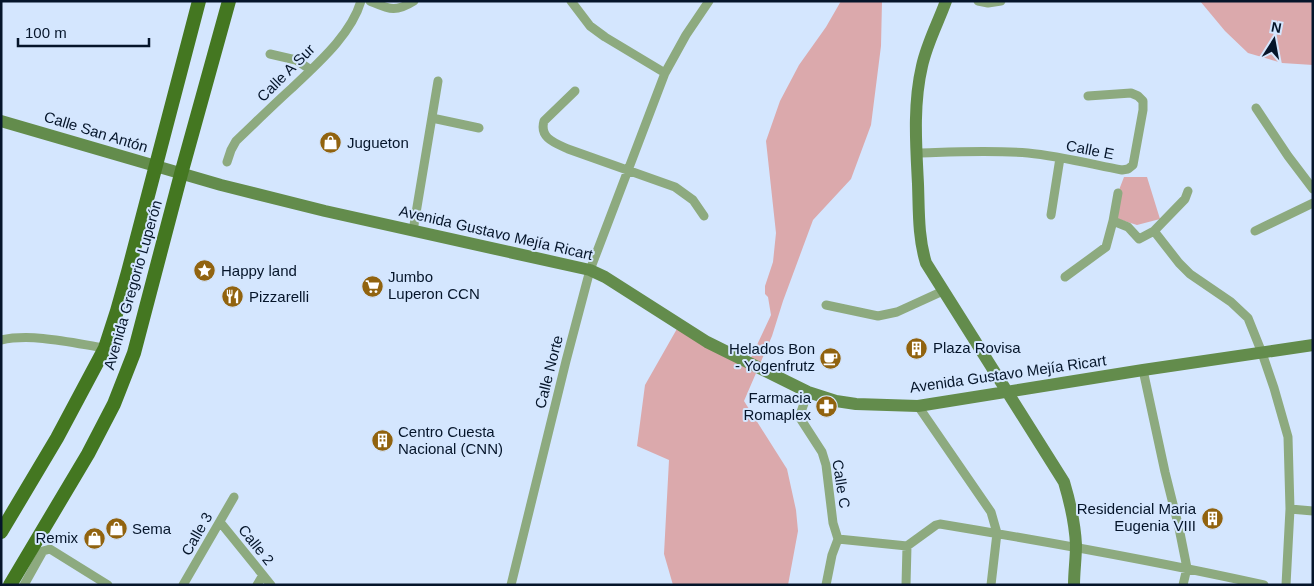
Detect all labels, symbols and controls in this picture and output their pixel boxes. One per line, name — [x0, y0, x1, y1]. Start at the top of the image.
scale bar — [18, 15, 149, 47]
north arrow — [1249, 15, 1299, 65]
text: N — [1270, 18, 1283, 36]
text: 100 m — [25, 24, 67, 41]
street label: Calle A Sur — [253, 40, 318, 105]
street label: Calle San Antón — [42, 108, 150, 155]
shop icon: Jugueton — [319, 131, 343, 155]
place label: Jugueton — [347, 134, 409, 151]
street label: Calle E — [1065, 137, 1115, 162]
street label: Avenida Gregorio Luperón — [100, 198, 165, 372]
street label: Avenida Gustavo Mejía Ricart — [398, 202, 595, 263]
place icon: Happy land — [193, 259, 217, 283]
place label: Happy land — [221, 262, 297, 279]
place label: Jumbo Luperon CCN — [388, 268, 480, 302]
supermarket icon: Jumbo Luperon CCN — [360, 274, 384, 298]
restaurant icon: Pizzarelli — [221, 285, 245, 309]
place label: Pizzarelli — [249, 288, 309, 305]
street label: Calle Norte — [531, 333, 566, 410]
building icon: Plaza Rovisa — [905, 336, 929, 360]
place label: Plaza Rovisa — [933, 339, 1021, 356]
place label: Helados Bon - Yogenfrutz — [729, 340, 815, 374]
cafe icon: Helados Bon - Yogenfrutz — [819, 346, 843, 370]
street label: Avenida Gustavo Mejía Ricart — [909, 351, 1108, 396]
place label: Farmacia Romaplex — [743, 389, 812, 423]
pharmacy icon: Farmacia Romaplex — [815, 395, 839, 419]
place label: Centro Cuesta Nacional (CNN) — [398, 423, 503, 457]
building icon: Centro Cuesta Nacional (CNN) — [370, 429, 394, 453]
street label: Calle C — [829, 458, 854, 510]
place label: Residencial Maria Eugenia VIII — [1077, 500, 1197, 534]
building icon: Residencial Maria Eugenia VIII — [1200, 506, 1224, 530]
street label: Calle 3 — [178, 509, 216, 558]
shop icon: Sema — [104, 517, 128, 541]
place label: Sema — [132, 520, 172, 537]
street label: Calle 2 — [235, 521, 278, 568]
shop icon: Remix — [82, 526, 106, 550]
place label: Remix — [35, 529, 78, 546]

